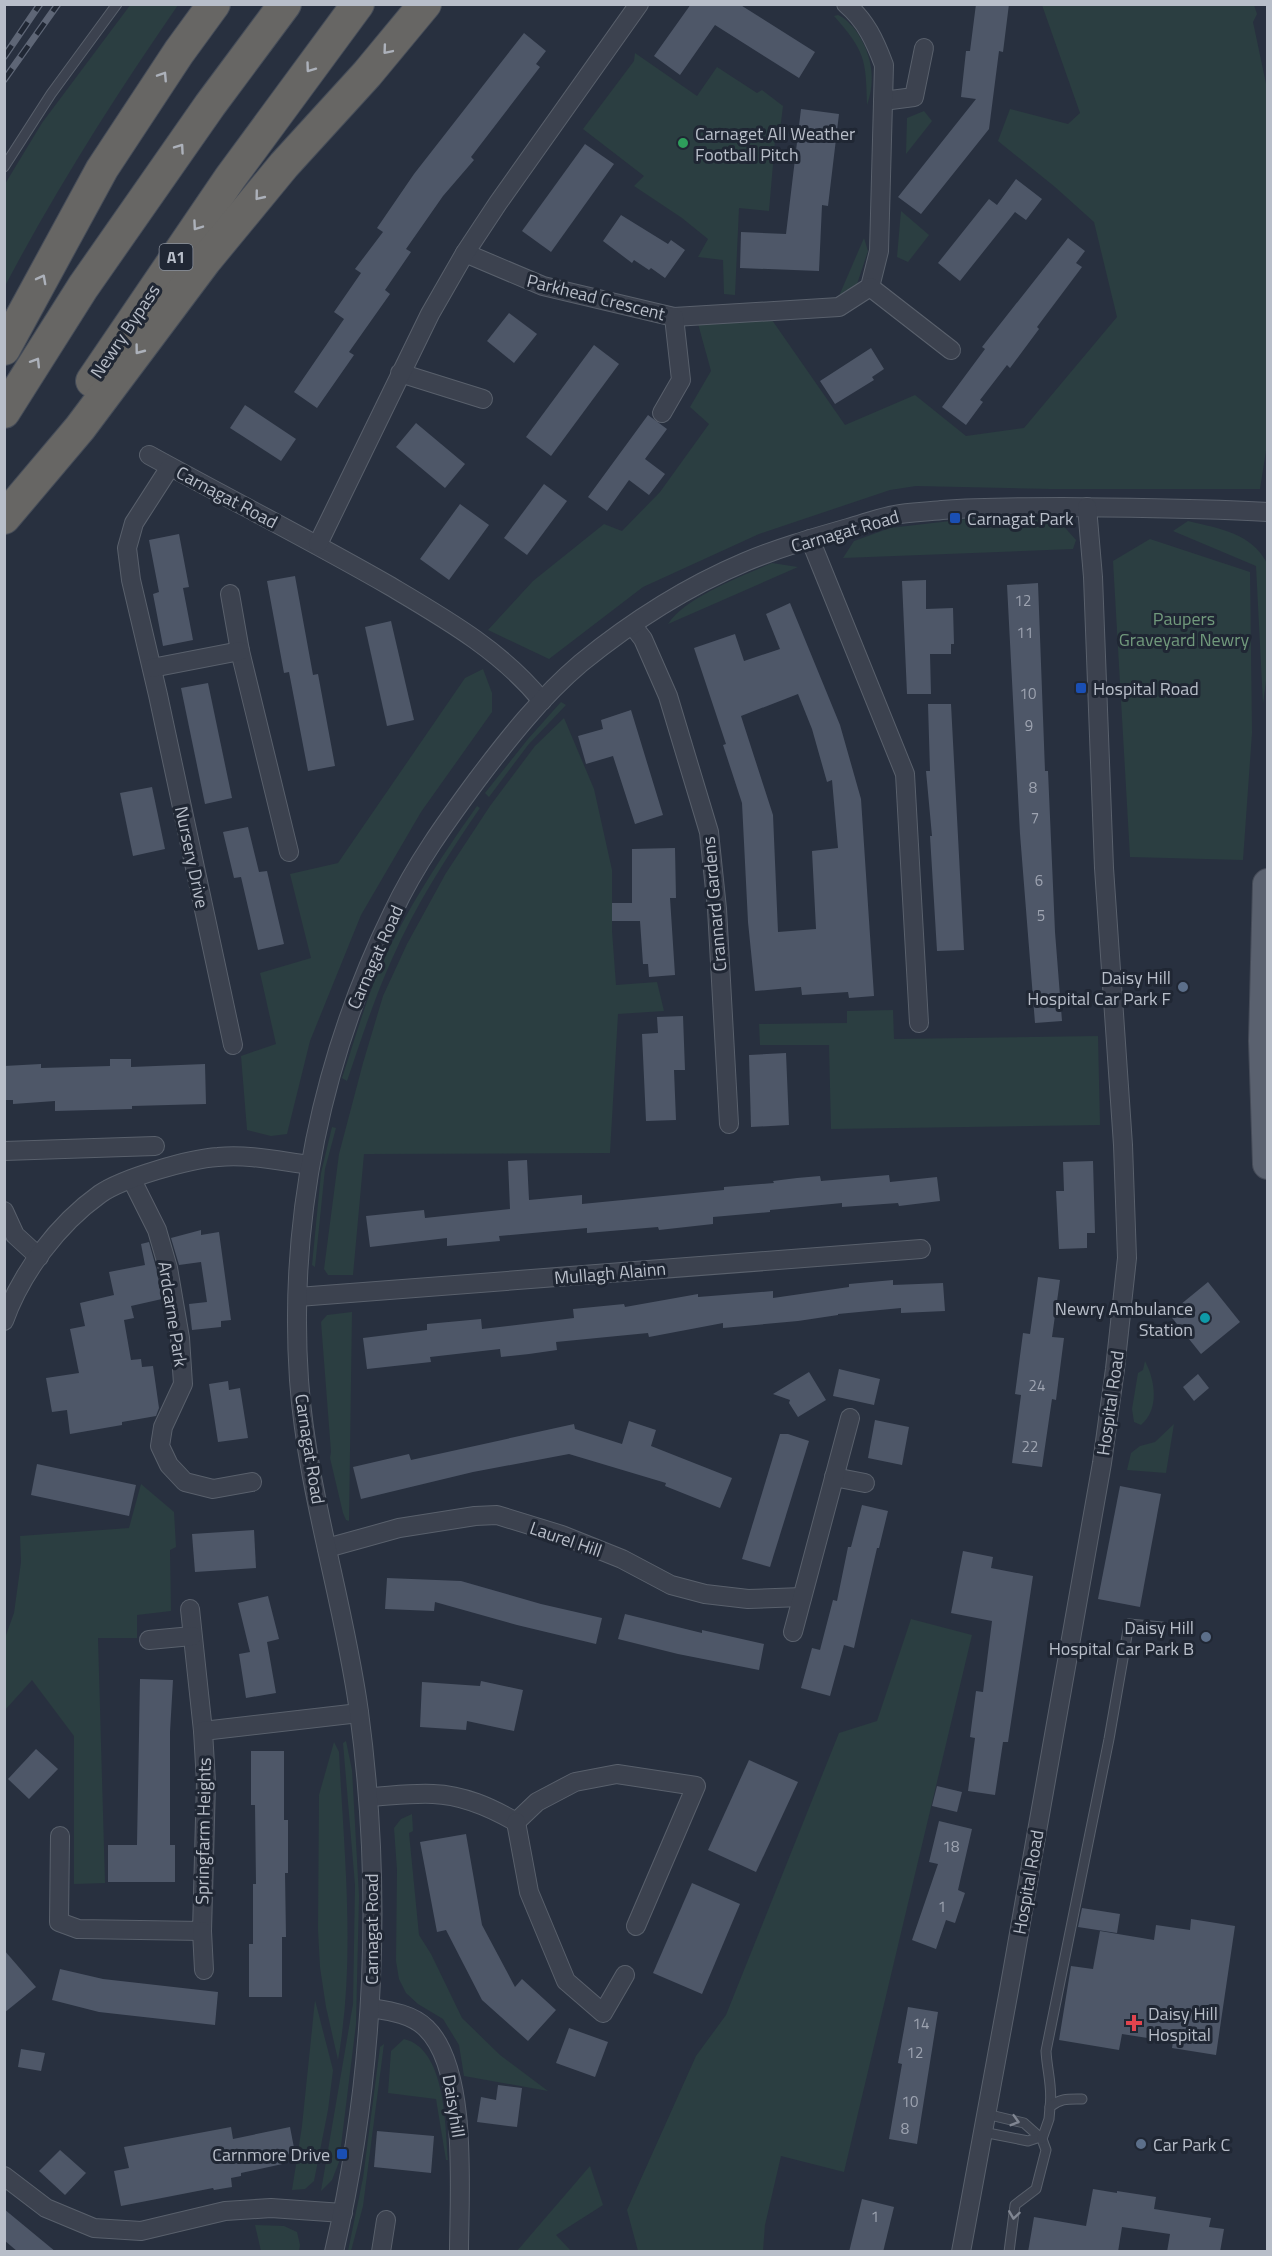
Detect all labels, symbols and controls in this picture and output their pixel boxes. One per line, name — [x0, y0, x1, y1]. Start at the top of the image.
one-way arrow — [384, 43, 395, 54]
one-way arrow — [307, 62, 318, 73]
one-way arrow — [156, 71, 167, 82]
place label: Carnaget All Weather Football Pitch — [695, 120, 855, 168]
marker: Carnaget All Weather Football Pitch — [676, 136, 690, 150]
one-way arrow — [173, 144, 184, 155]
one-way arrow — [255, 189, 266, 200]
one-way arrow — [193, 220, 204, 231]
road number: A1 — [160, 244, 192, 270]
street label: Parkhead Crescent — [524, 267, 669, 327]
one-way arrow — [35, 275, 46, 285]
street label: Newry Bypass — [83, 278, 167, 384]
one-way arrow — [136, 344, 147, 355]
one-way arrow — [28, 358, 39, 369]
street label: Carnagat Road — [172, 459, 282, 535]
street label: Carnagat Road — [788, 503, 902, 559]
place label: Carnagat Park — [967, 505, 1074, 532]
marker: Carnagat Park — [948, 511, 962, 525]
house number: 12 — [1015, 589, 1031, 612]
park label: Paupers Graveyard Newry — [1119, 605, 1250, 653]
house number: 11 — [1017, 621, 1033, 644]
place label: Hospital Road — [1093, 675, 1199, 702]
marker: Hospital Road — [1074, 681, 1088, 695]
house number: 10 — [1020, 682, 1036, 705]
house number: 9 — [1025, 714, 1033, 737]
house number: 8 — [1029, 776, 1037, 799]
street label: Nursery Drive — [168, 803, 216, 911]
house number: 7 — [1031, 806, 1039, 829]
street label: Crannard Gardens — [695, 835, 733, 973]
house number: 6 — [1035, 869, 1043, 892]
street label: Carnagat Road — [340, 901, 410, 1013]
house number: 5 — [1037, 904, 1045, 927]
place label: Daisy Hill Hospital Car Park F — [1027, 964, 1171, 1012]
marker: Daisy Hill Hospital Car Park F — [1176, 980, 1190, 994]
street label: Mullagh Alainn — [553, 1255, 667, 1291]
street label: Ardcarne Park — [151, 1259, 195, 1369]
place label: Newry Ambulance Station — [1055, 1295, 1193, 1343]
marker: Newry Ambulance Station — [1198, 1311, 1212, 1325]
street label: Hospital Road — [1089, 1349, 1131, 1457]
house number: 24 — [1029, 1374, 1045, 1397]
street label: Carnagat Road — [288, 1392, 332, 1506]
house number: 22 — [1022, 1435, 1038, 1458]
street label: Laurel Hill — [526, 1514, 606, 1564]
place label: Daisy Hill Hospital Car Park B — [1049, 1614, 1194, 1662]
marker: Daisy Hill Hospital Car Park B — [1199, 1630, 1213, 1644]
street label: Springfarm Heights — [188, 1757, 218, 1905]
street label: Hospital Road — [1006, 1828, 1050, 1936]
house number: 18 — [943, 1835, 959, 1858]
street label: Carnagat Road — [358, 1873, 385, 1985]
house number: 1 — [938, 1895, 946, 1918]
place label: Daisy Hill Hospital — [1148, 2000, 1218, 2048]
house number: 14 — [913, 2012, 929, 2035]
marker: Daisy Hill Hospital — [1125, 2014, 1143, 2032]
house number: 12 — [907, 2041, 923, 2064]
street label: Daisyhill — [436, 2073, 472, 2139]
house number: 10 — [902, 2090, 918, 2113]
one-way arrow — [1009, 2114, 1020, 2126]
house number: 8 — [901, 2117, 909, 2140]
place label: Car Park C — [1153, 2131, 1230, 2158]
marker: Car Park C — [1134, 2137, 1148, 2151]
place label: Carnmore Drive — [212, 2141, 330, 2168]
marker: Carnmore Drive — [335, 2147, 349, 2161]
house number: 1 — [871, 2205, 879, 2228]
one-way arrow — [1008, 2210, 1020, 2220]

